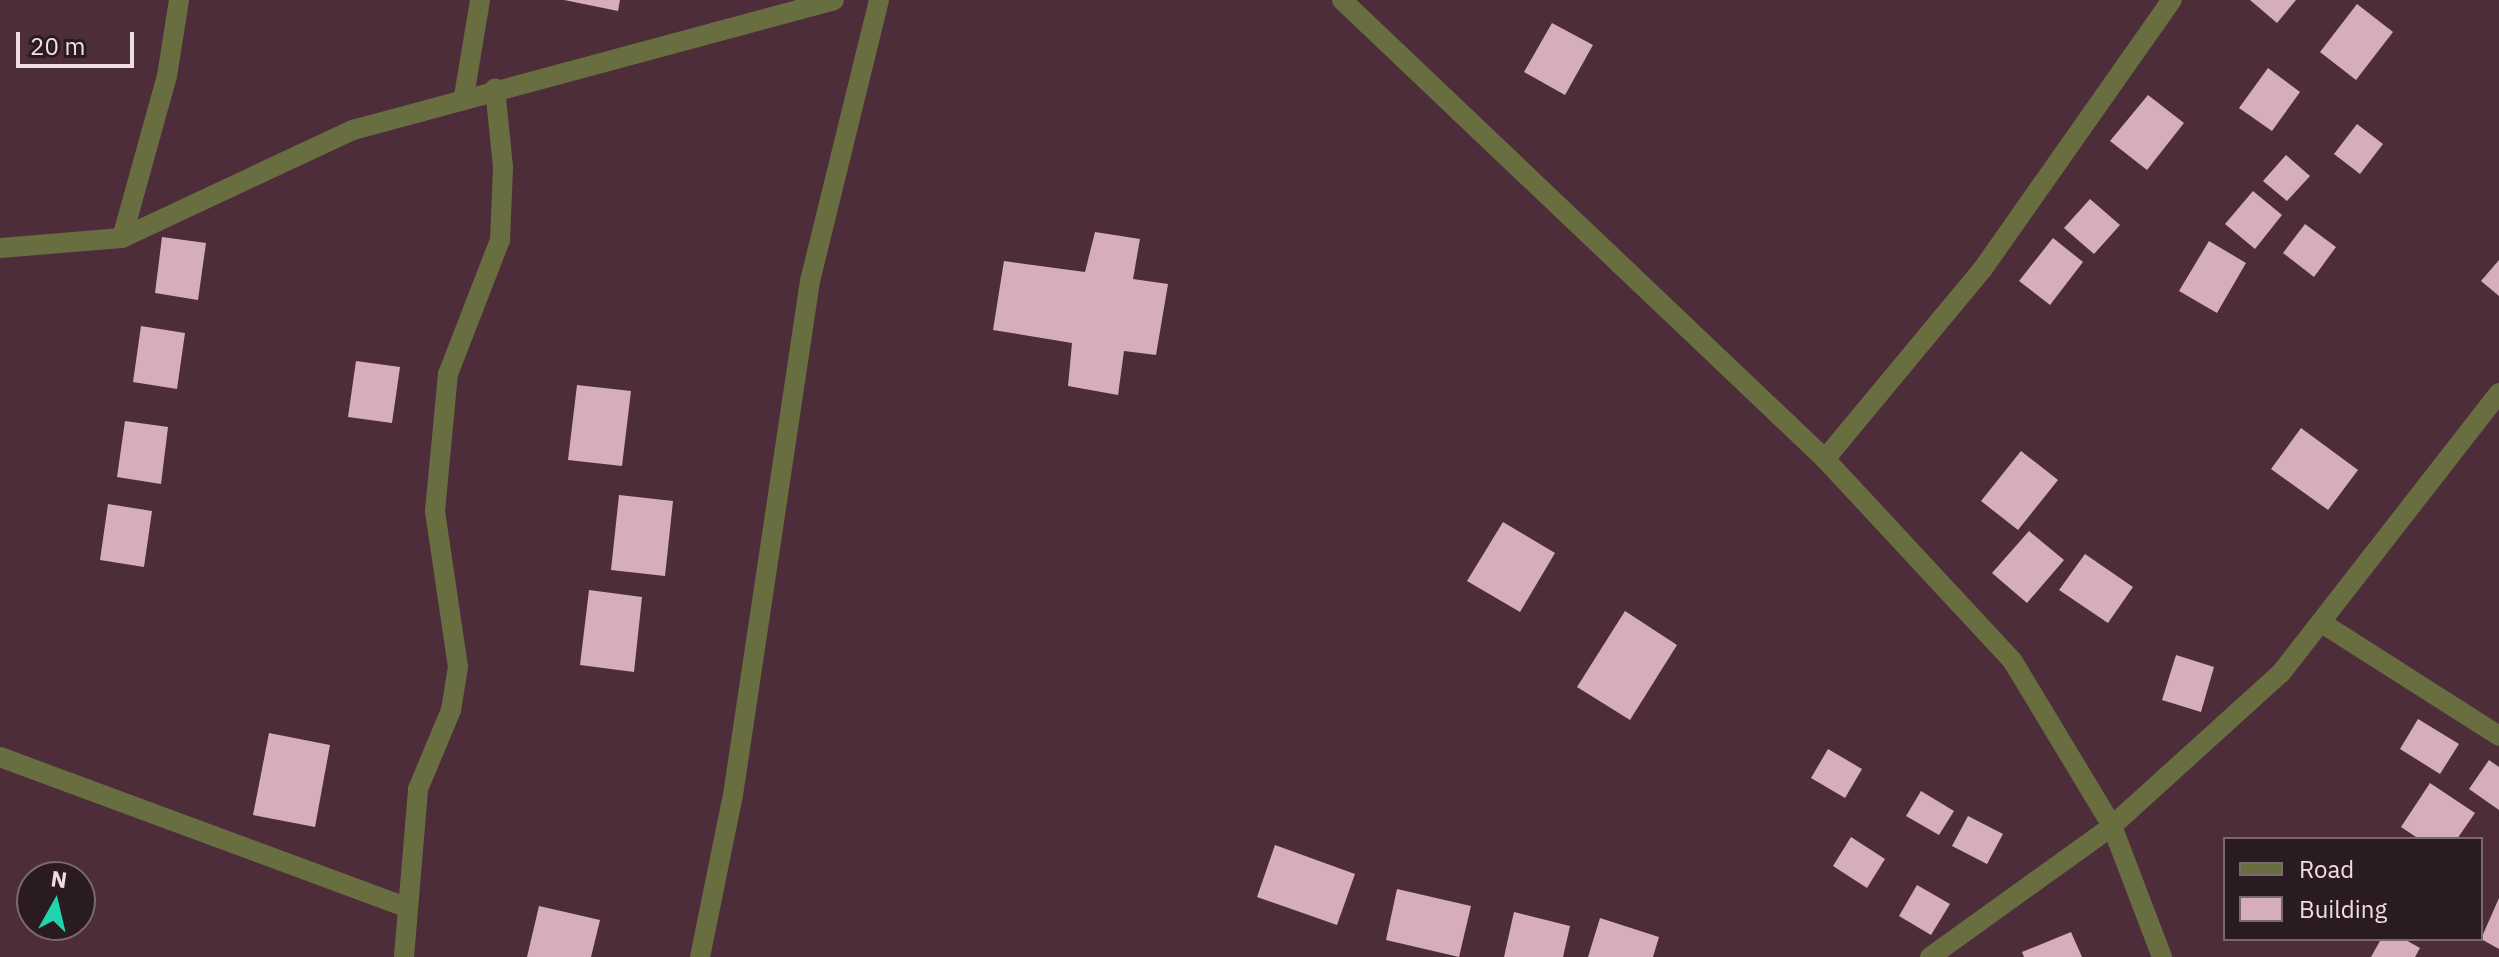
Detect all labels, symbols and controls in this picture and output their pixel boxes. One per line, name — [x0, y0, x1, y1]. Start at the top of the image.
scale bar — [20, 16, 138, 66]
text: 20 m — [30, 30, 85, 62]
legend — [2223, 837, 2483, 941]
text: Road — [2299, 853, 2354, 885]
north arrow — [16, 861, 96, 941]
text: N — [49, 863, 69, 894]
text: Building — [2299, 893, 2387, 925]

